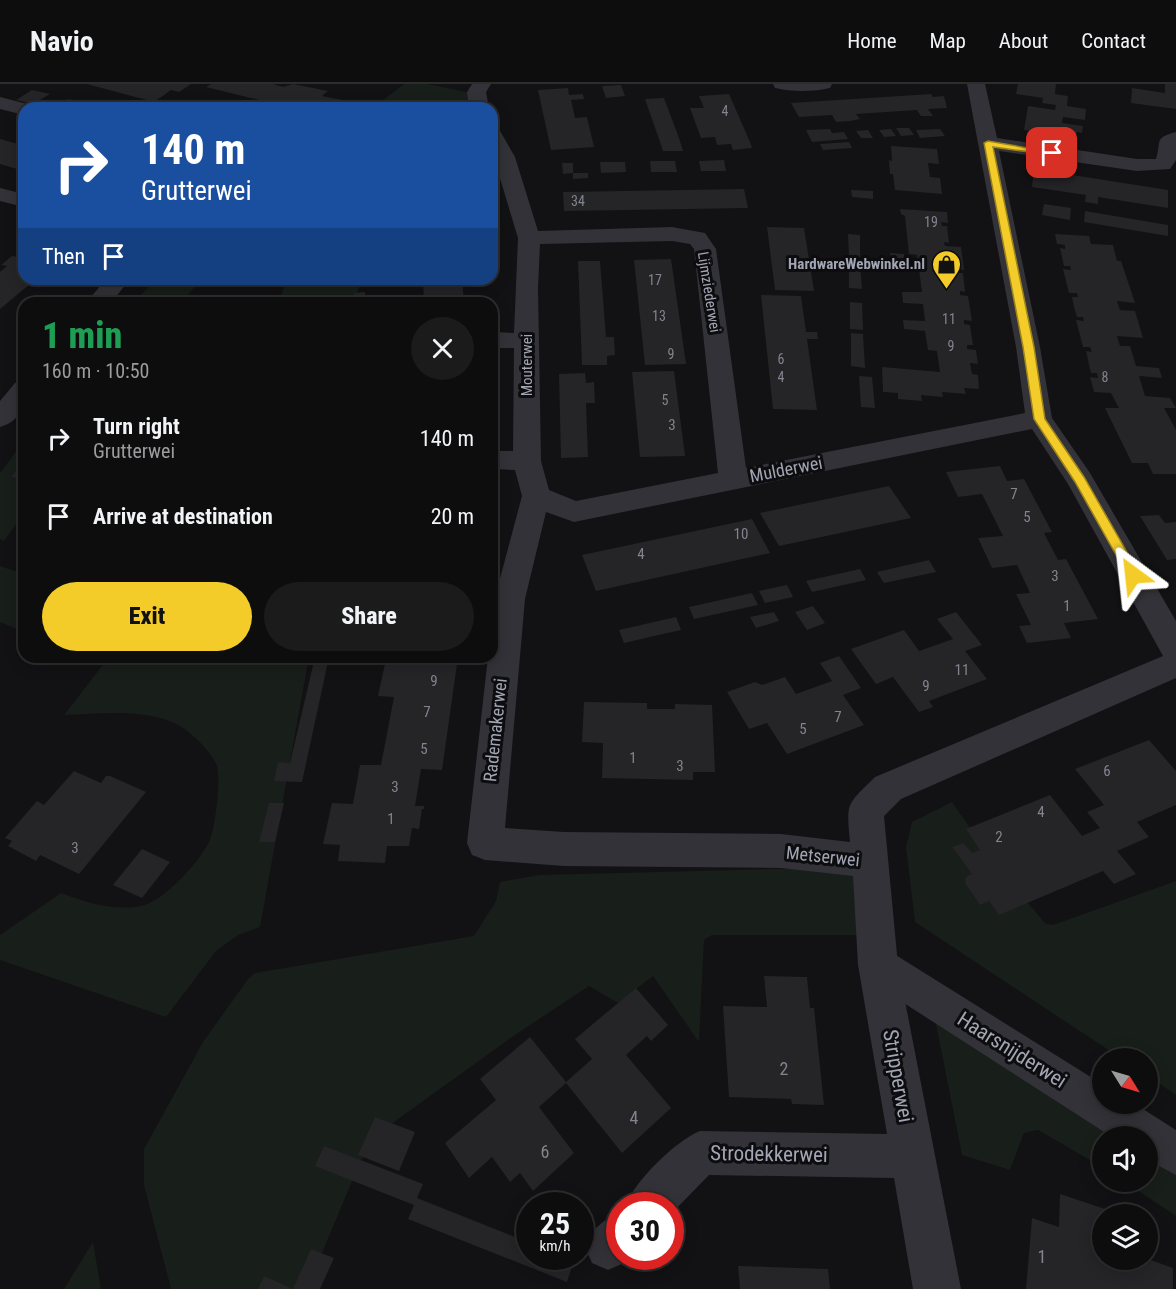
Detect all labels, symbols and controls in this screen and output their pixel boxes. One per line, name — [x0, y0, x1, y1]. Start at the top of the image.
text: Navio — [30, 25, 94, 58]
text: Home — [847, 29, 897, 53]
text: Map — [930, 29, 966, 53]
text: About — [999, 29, 1048, 53]
text: Contact — [1081, 29, 1146, 53]
house number: 4 — [722, 103, 729, 119]
text: 140 m — [141, 125, 246, 174]
icon: right — [42, 126, 120, 204]
pin — [1026, 127, 1077, 178]
icon: arrive — [1035, 136, 1068, 169]
text: Grutterwei — [141, 175, 252, 207]
house number: 34 — [571, 193, 585, 209]
house number: 19 — [924, 214, 938, 230]
icon: arrive — [97, 240, 130, 273]
text: Then — [42, 244, 85, 269]
shop icon: HardwareWebwinkel.nl — [930, 248, 962, 290]
street label: Lijmziederwei — [694, 250, 724, 334]
place label: HardwareWebwinkel.nl — [788, 255, 925, 273]
house number: 17 — [648, 272, 662, 288]
house number: 13 — [652, 308, 666, 324]
house number: 11 — [942, 311, 956, 327]
text: 1 min — [42, 315, 122, 357]
button: close — [411, 317, 474, 380]
street label: Mouterwei — [518, 334, 536, 396]
house number: 9 — [948, 338, 954, 354]
house number: 9 — [668, 346, 674, 362]
house number: 6 — [778, 351, 785, 367]
text: 160 m · 10:50 — [42, 359, 149, 383]
house number: 4 — [778, 369, 785, 385]
house number: 8 — [1102, 369, 1109, 385]
house number: 5 — [662, 392, 669, 408]
text: Turn right — [93, 414, 180, 439]
house number: 3 — [668, 416, 676, 434]
icon: right — [42, 422, 75, 455]
text: 140 m — [420, 426, 474, 451]
text: Grutterwei — [93, 439, 175, 463]
street label: Mulderwei — [748, 452, 824, 486]
house number: 7 — [1010, 485, 1018, 503]
icon: arrive — [42, 500, 75, 533]
text: Arrive at destination — [93, 504, 273, 529]
text: 20 m — [431, 504, 474, 529]
house number: 5 — [1023, 508, 1031, 526]
house number: 10 — [734, 525, 748, 543]
position arrow — [1101, 543, 1165, 607]
house number: 4 — [637, 545, 645, 563]
house number: 3 — [1051, 567, 1059, 585]
button: Exit — [42, 582, 252, 651]
button: Share — [264, 582, 474, 651]
house number: 1 — [1063, 597, 1071, 615]
house number: 11 — [955, 661, 969, 679]
house number: 9 — [430, 672, 438, 690]
street label: Rademakerwei — [479, 677, 511, 783]
house number: 9 — [922, 677, 930, 695]
house number: 7 — [423, 703, 431, 721]
house number: 7 — [834, 708, 842, 726]
house number: 5 — [799, 720, 807, 738]
house number: 5 — [420, 740, 428, 758]
house number: 1 — [629, 749, 637, 767]
house number: 3 — [676, 757, 684, 775]
house number: 6 — [1103, 762, 1111, 780]
house number: 3 — [391, 778, 399, 796]
house number: 4 — [1037, 803, 1045, 821]
house number: 1 — [387, 810, 395, 828]
house number: 2 — [995, 828, 1003, 846]
house number: 3 — [71, 839, 79, 857]
street label: Metserwei — [785, 842, 861, 870]
street label: Haarsnijderwei — [953, 1007, 1071, 1093]
street label: Stripperwei — [878, 1028, 918, 1124]
north arrow — [1092, 1048, 1158, 1114]
map controls — [1092, 1048, 1158, 1270]
house number: 2 — [780, 1058, 789, 1079]
house number: 4 — [630, 1107, 639, 1128]
button: sound — [1092, 1126, 1158, 1192]
house number: 6 — [541, 1141, 549, 1162]
street label: Strodekkerwei — [710, 1141, 828, 1167]
speed limit sign: 30 — [606, 1192, 684, 1270]
button: layers — [1092, 1204, 1158, 1270]
text: 25 — [540, 1206, 570, 1241]
text: km/h — [540, 1237, 570, 1255]
house number: 1 — [1038, 1246, 1046, 1267]

